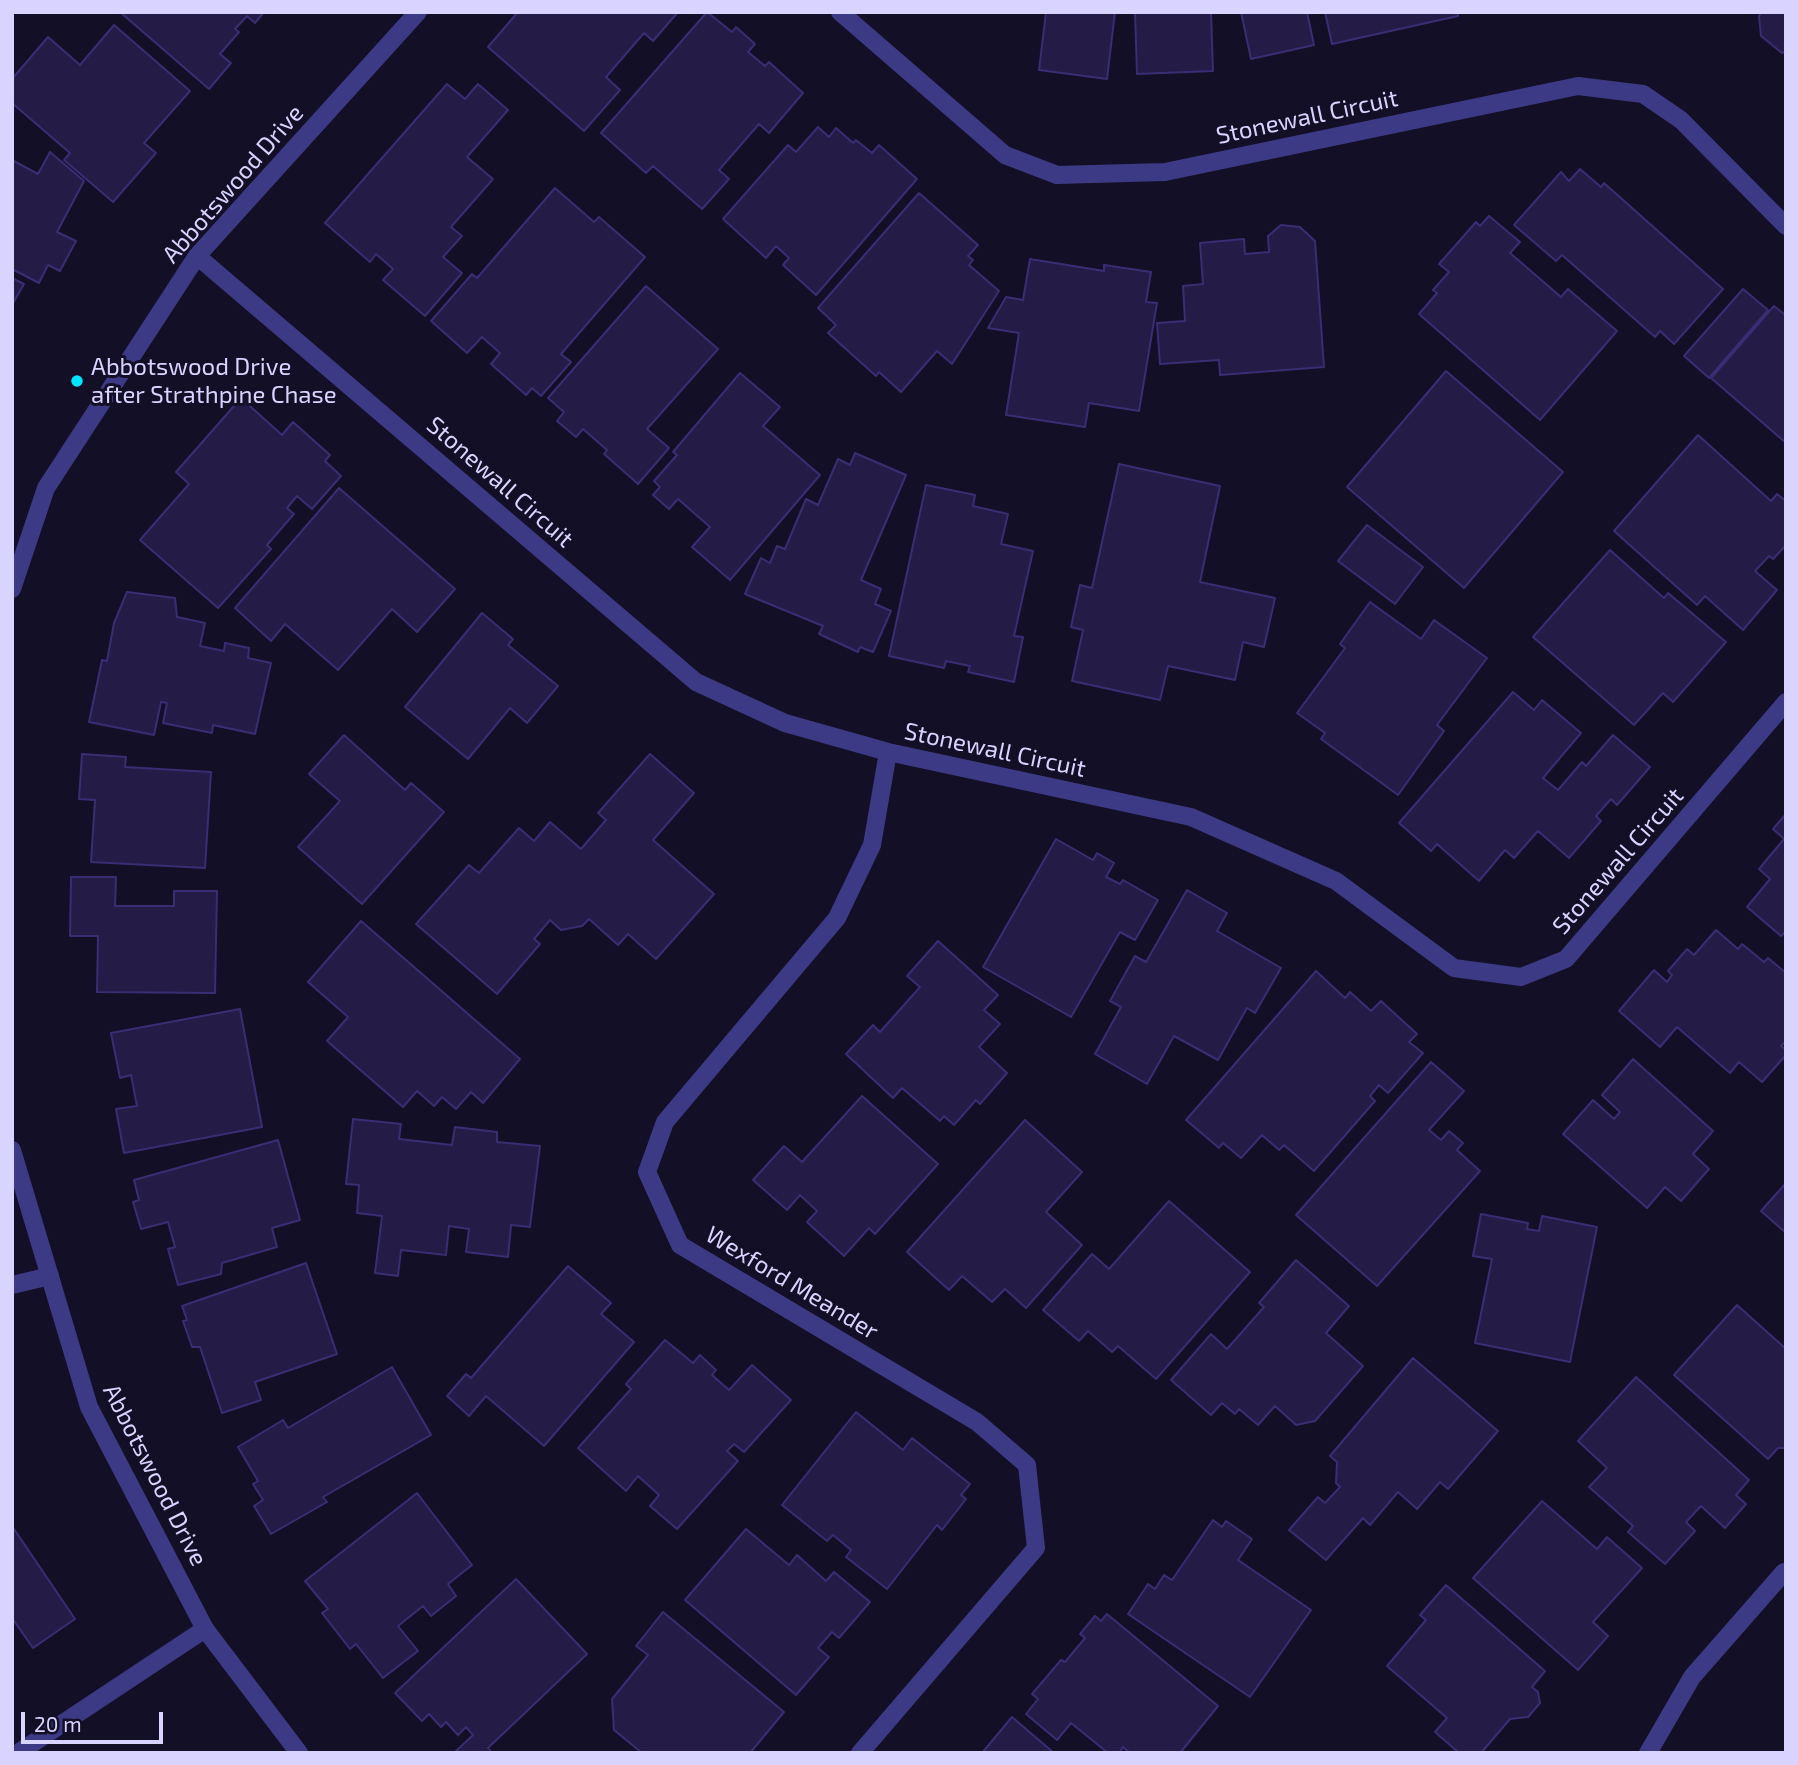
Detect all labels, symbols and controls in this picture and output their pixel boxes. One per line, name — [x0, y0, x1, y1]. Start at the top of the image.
street label: Stonewall Circuit — [1214, 84, 1400, 150]
street label: Abbotswood Drive — [156, 99, 310, 269]
place label: Abbotswood Drive after Strathpine Chase — [91, 353, 337, 409]
marker: Abbotswood Drive after Strathpine Chase — [69, 373, 85, 389]
street label: Stonewall Circuit — [421, 410, 579, 554]
street label: Stonewall Circuit — [902, 717, 1088, 783]
street label: Stonewall Circuit — [1546, 782, 1690, 940]
street label: Wexford Meander — [700, 1220, 884, 1346]
street label: Abbotswood Drive — [97, 1379, 213, 1571]
scale bar — [24, 1698, 166, 1742]
text: 20 m — [34, 1711, 82, 1736]

